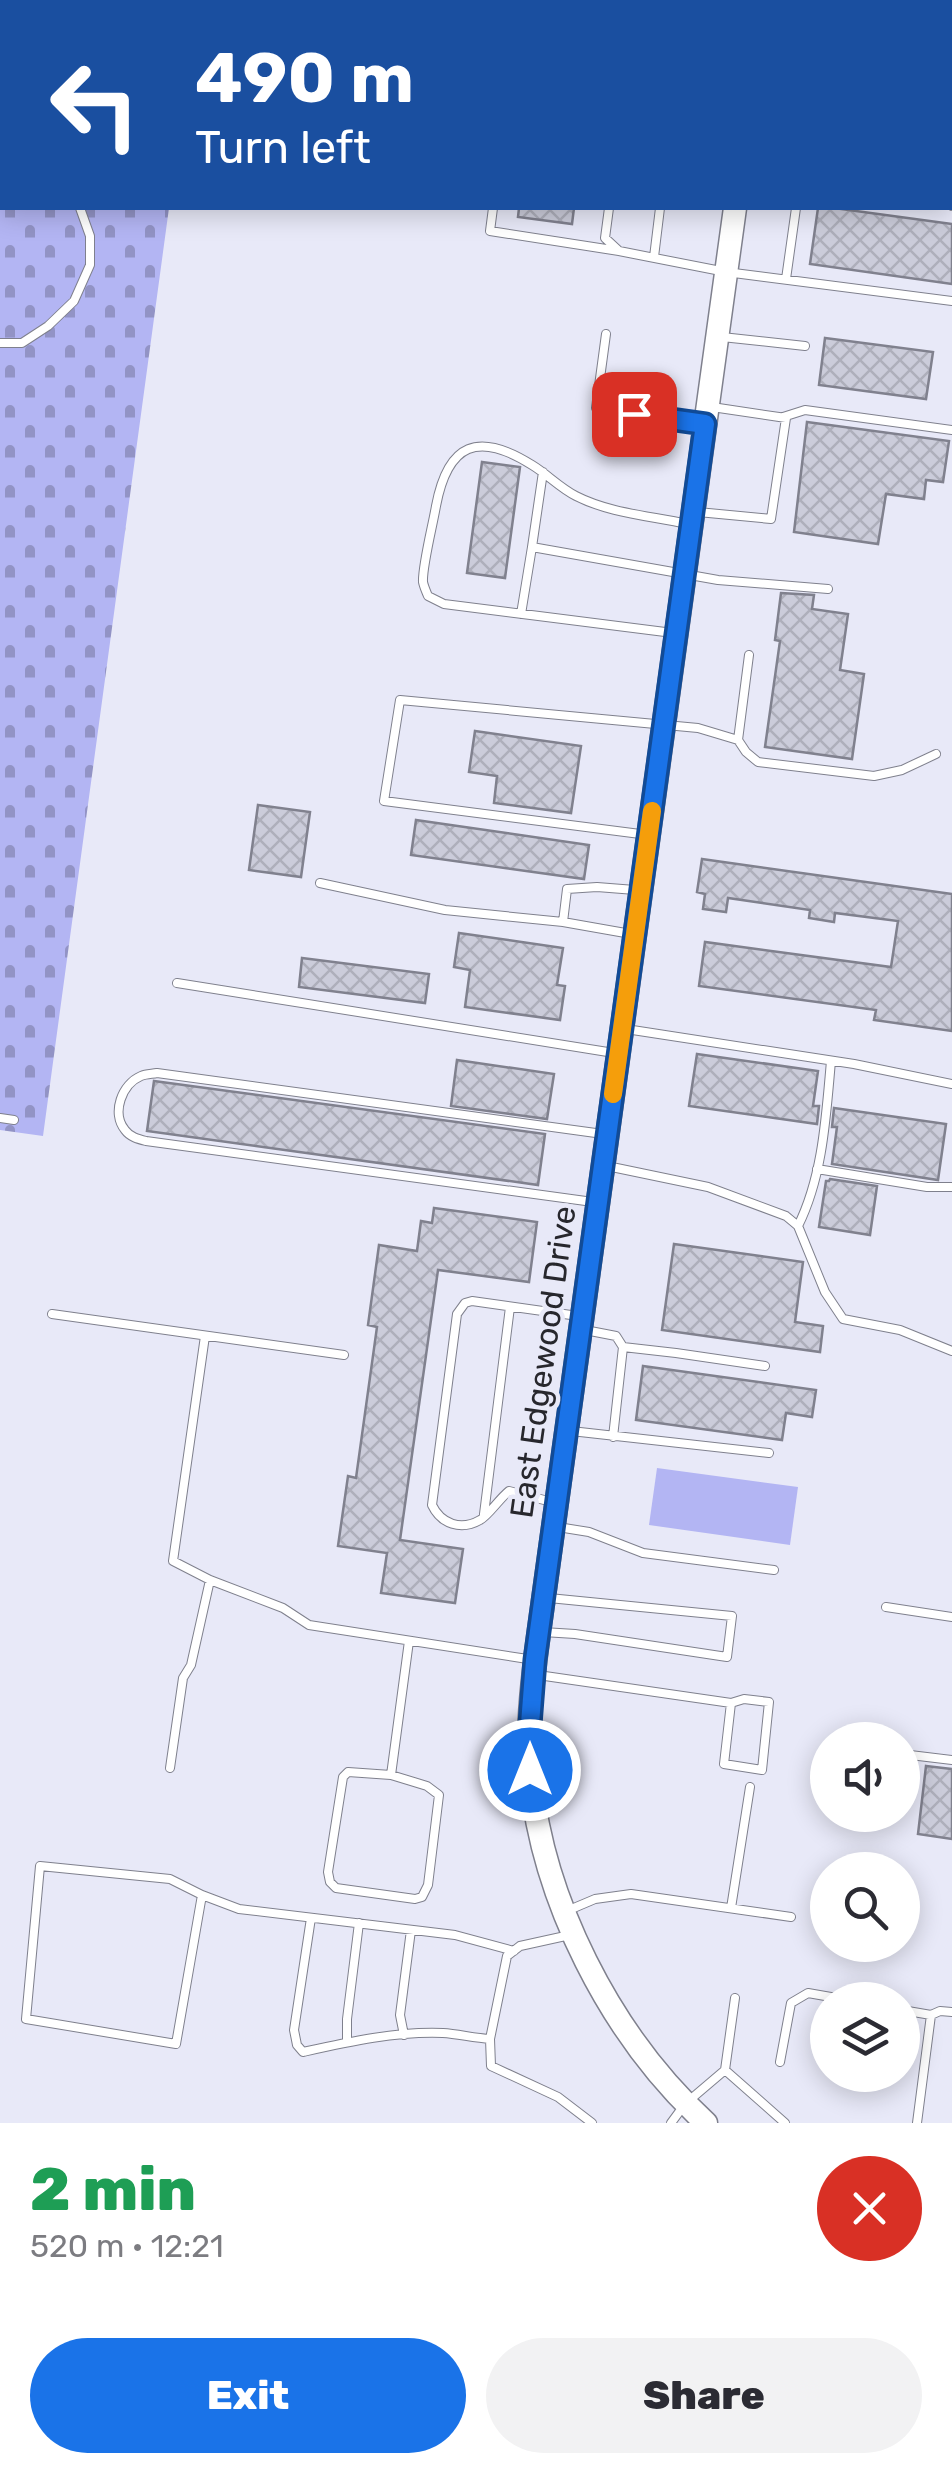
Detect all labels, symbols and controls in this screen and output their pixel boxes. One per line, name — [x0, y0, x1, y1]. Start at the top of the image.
text: 490 m — [195, 37, 414, 120]
icon: left — [30, 40, 160, 170]
text: Turn left — [195, 121, 371, 174]
pin — [592, 372, 677, 457]
icon: arrive — [607, 387, 662, 442]
street label: East Edgewood Drive — [502, 1204, 584, 1520]
position arrow — [478, 1718, 582, 1822]
map controls — [810, 1722, 920, 2092]
button: sound — [810, 1722, 920, 1832]
button: search — [810, 1852, 920, 1962]
button: layers — [810, 1982, 920, 2092]
text: 2 min — [30, 2154, 196, 2225]
button: close — [817, 2156, 922, 2261]
text: 520 m · 12:21 — [30, 2227, 224, 2265]
button: Exit — [30, 2338, 466, 2453]
button: Share — [486, 2338, 922, 2453]

